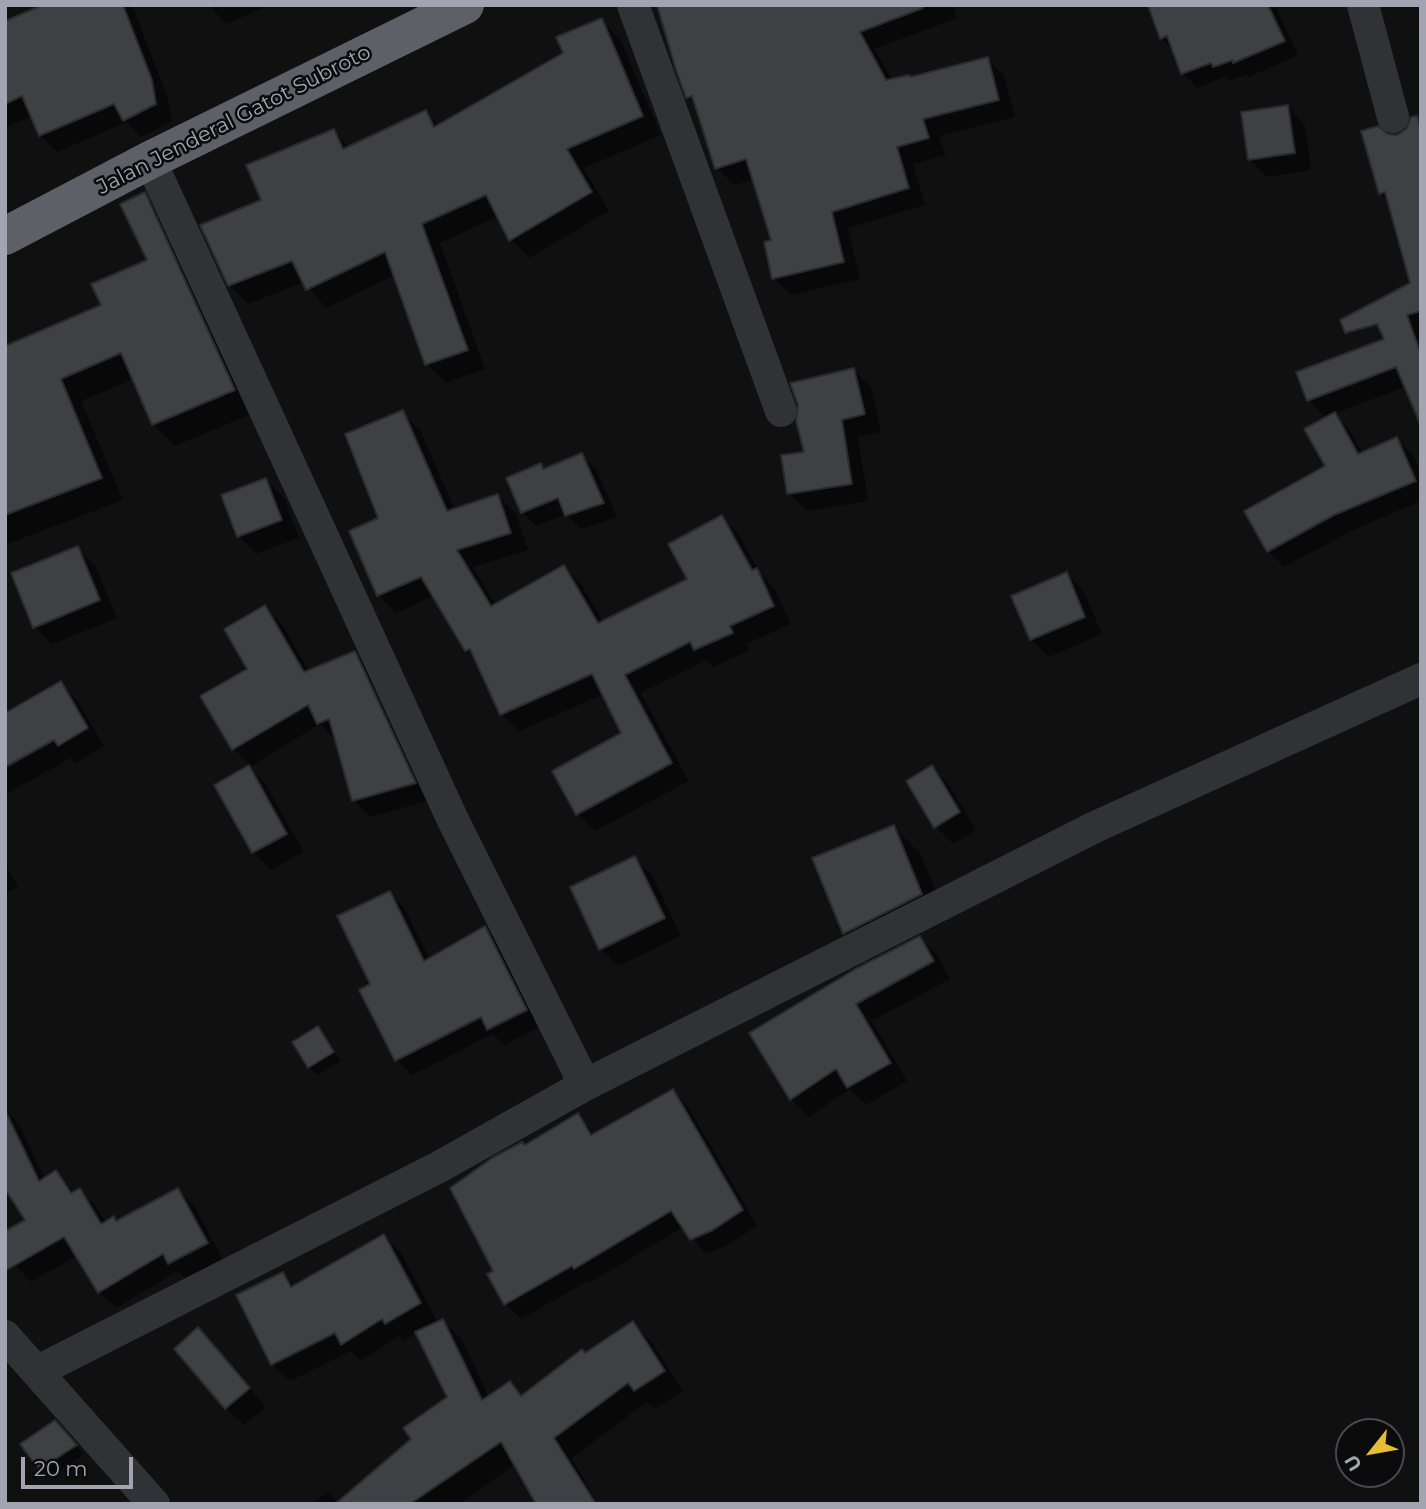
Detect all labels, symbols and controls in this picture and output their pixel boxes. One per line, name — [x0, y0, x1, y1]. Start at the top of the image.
street label: Jalan Jenderal Gatot Subroto — [93, 40, 375, 200]
north arrow — [1335, 1418, 1405, 1488]
scale bar — [24, 1442, 136, 1486]
text: U — [1340, 1451, 1367, 1475]
text: 20 m — [34, 1456, 88, 1481]

